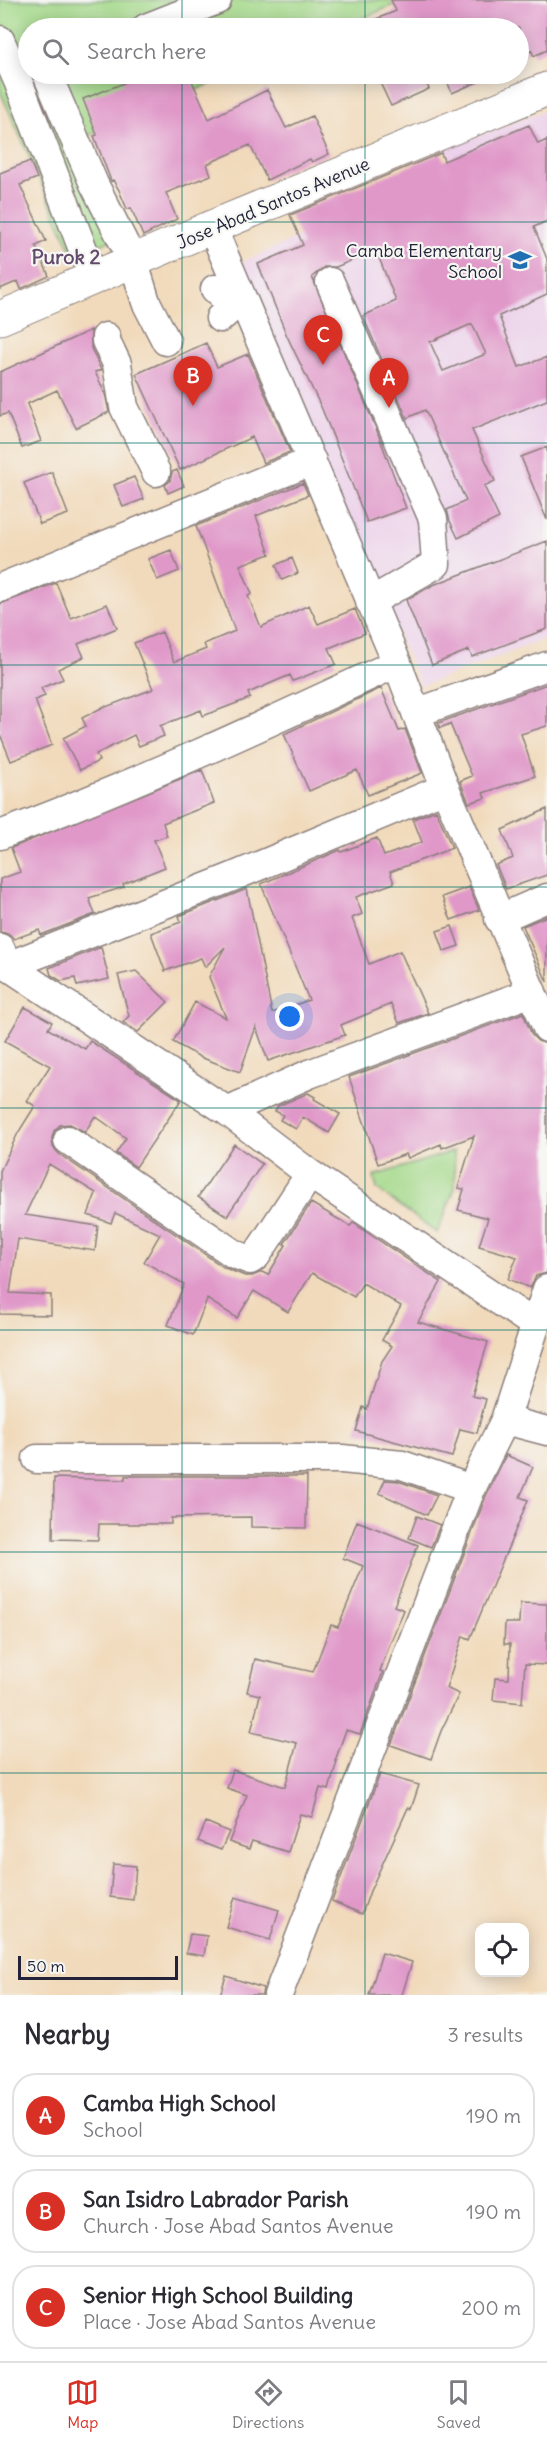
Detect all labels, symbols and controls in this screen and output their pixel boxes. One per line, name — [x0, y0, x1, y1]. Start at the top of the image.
search box — [18, 18, 529, 84]
icon: search — [39, 35, 72, 68]
text: Search here — [87, 37, 206, 65]
street label: Jose Abad Santos Avenue — [173, 152, 373, 254]
place label: Camba Elementary School — [346, 239, 502, 283]
district label: Purok 2 — [32, 244, 100, 269]
school or university icon: Camba Elementary School — [507, 247, 533, 273]
pin: C — [304, 316, 342, 365]
pin: B — [174, 356, 212, 406]
pin: A — [370, 358, 408, 408]
your location — [275, 1002, 304, 1031]
map controls — [475, 1923, 529, 1977]
button: locate — [475, 1923, 529, 1977]
scale bar — [18, 1953, 178, 1980]
text: 50 m — [27, 1956, 65, 1976]
text: Nearby — [24, 2018, 110, 2051]
text: 3 results — [447, 2022, 523, 2047]
text: Camba High School — [83, 2089, 276, 2117]
text: A — [39, 2103, 52, 2128]
text: 190 m — [466, 2103, 521, 2128]
text: School — [83, 2117, 143, 2142]
text: San Isidro Labrador Parish — [83, 2185, 349, 2213]
text: B — [39, 2199, 52, 2224]
text: 190 m — [466, 2199, 521, 2224]
text: Church · Jose Abad Santos Avenue — [83, 2213, 394, 2238]
text: Senior High School Building — [83, 2281, 353, 2309]
text: C — [39, 2295, 52, 2320]
text: 200 m — [461, 2295, 521, 2320]
text: Place · Jose Abad Santos Avenue — [83, 2309, 376, 2334]
tab: Map — [66, 2376, 99, 2432]
tab: Directions — [232, 2376, 304, 2432]
tab: Saved — [437, 2376, 481, 2432]

